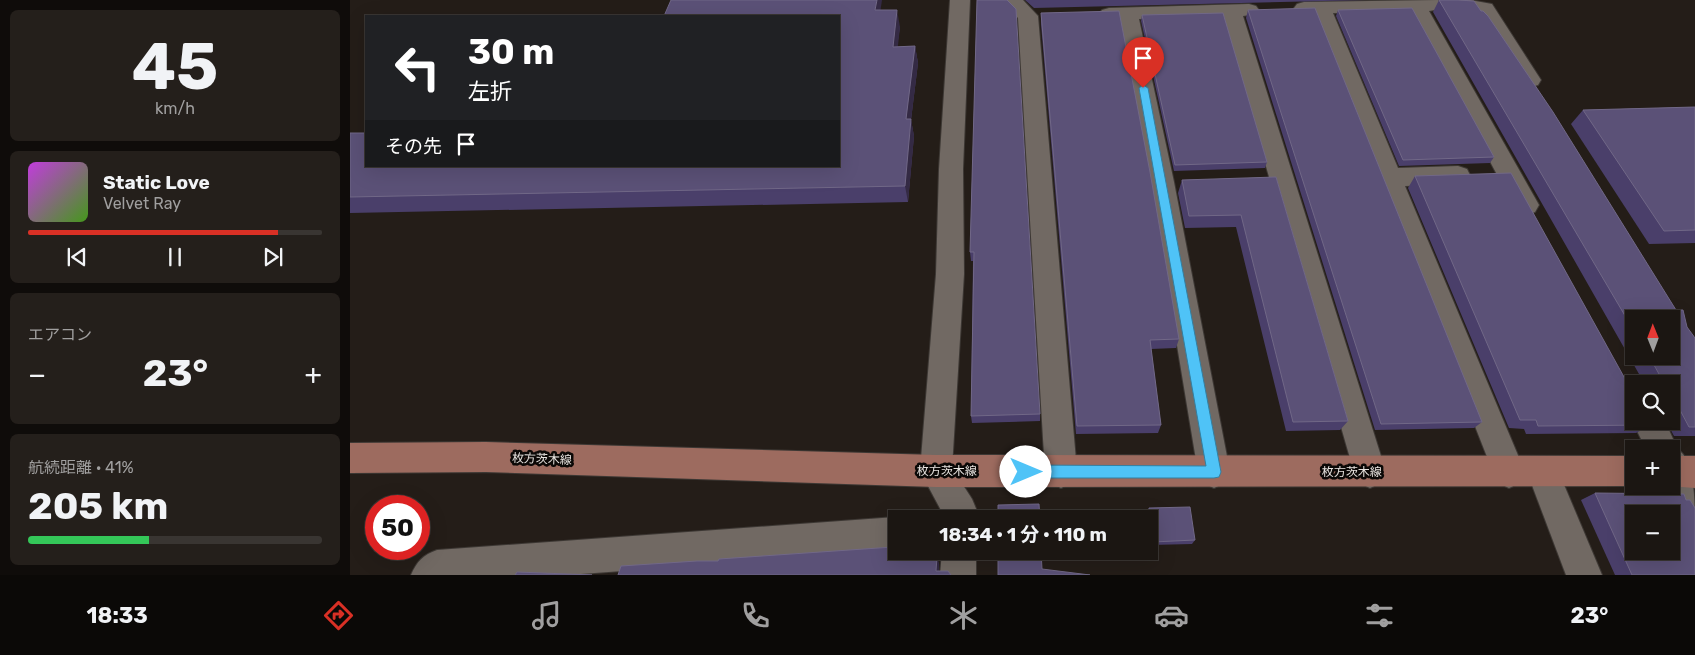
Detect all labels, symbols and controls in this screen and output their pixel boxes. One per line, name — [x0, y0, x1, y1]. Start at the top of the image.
text: 45 — [132, 28, 218, 105]
text: 30 m — [468, 31, 554, 73]
icon: left — [385, 35, 450, 100]
pin — [1122, 37, 1164, 88]
icon: arrive — [1129, 44, 1157, 72]
text: 左折 — [468, 78, 512, 105]
text: km/h — [155, 99, 195, 118]
icon: arrive — [452, 130, 480, 158]
text: その先 — [385, 135, 442, 158]
text: Static Love — [103, 171, 210, 194]
text: Velvet Ray — [103, 194, 181, 213]
icon: previous — [63, 243, 91, 271]
icon: pause — [161, 243, 189, 271]
icon: next — [259, 243, 287, 271]
north arrow — [1625, 310, 1680, 365]
map controls — [1625, 310, 1680, 560]
text: エアコン — [28, 325, 92, 344]
text: 23° — [143, 350, 208, 396]
text: − — [28, 358, 46, 391]
text: + — [305, 358, 322, 391]
button: search — [1625, 375, 1680, 430]
button: + — [1625, 440, 1680, 495]
position arrow — [999, 445, 1051, 497]
street label: 枚方茨木線 — [512, 451, 572, 467]
text: 航続距離 · 41% — [28, 458, 134, 477]
street label: 枚方茨木線 — [917, 464, 977, 478]
street label: 枚方茨木線 — [1322, 465, 1382, 479]
text: 205 km — [28, 483, 168, 529]
speed limit sign: 50 — [365, 495, 430, 560]
button: − — [1625, 505, 1680, 560]
text: 18:34 · 1 分 · 110 m — [939, 523, 1107, 546]
icon: directions — [321, 598, 356, 633]
icon: music — [529, 598, 564, 633]
icon: phone — [738, 598, 773, 633]
icon: climate — [946, 598, 981, 633]
icon: car — [1154, 598, 1189, 633]
icon: filters — [1362, 598, 1397, 633]
text: 18:33 — [87, 602, 148, 629]
text: 23° — [1571, 602, 1608, 629]

